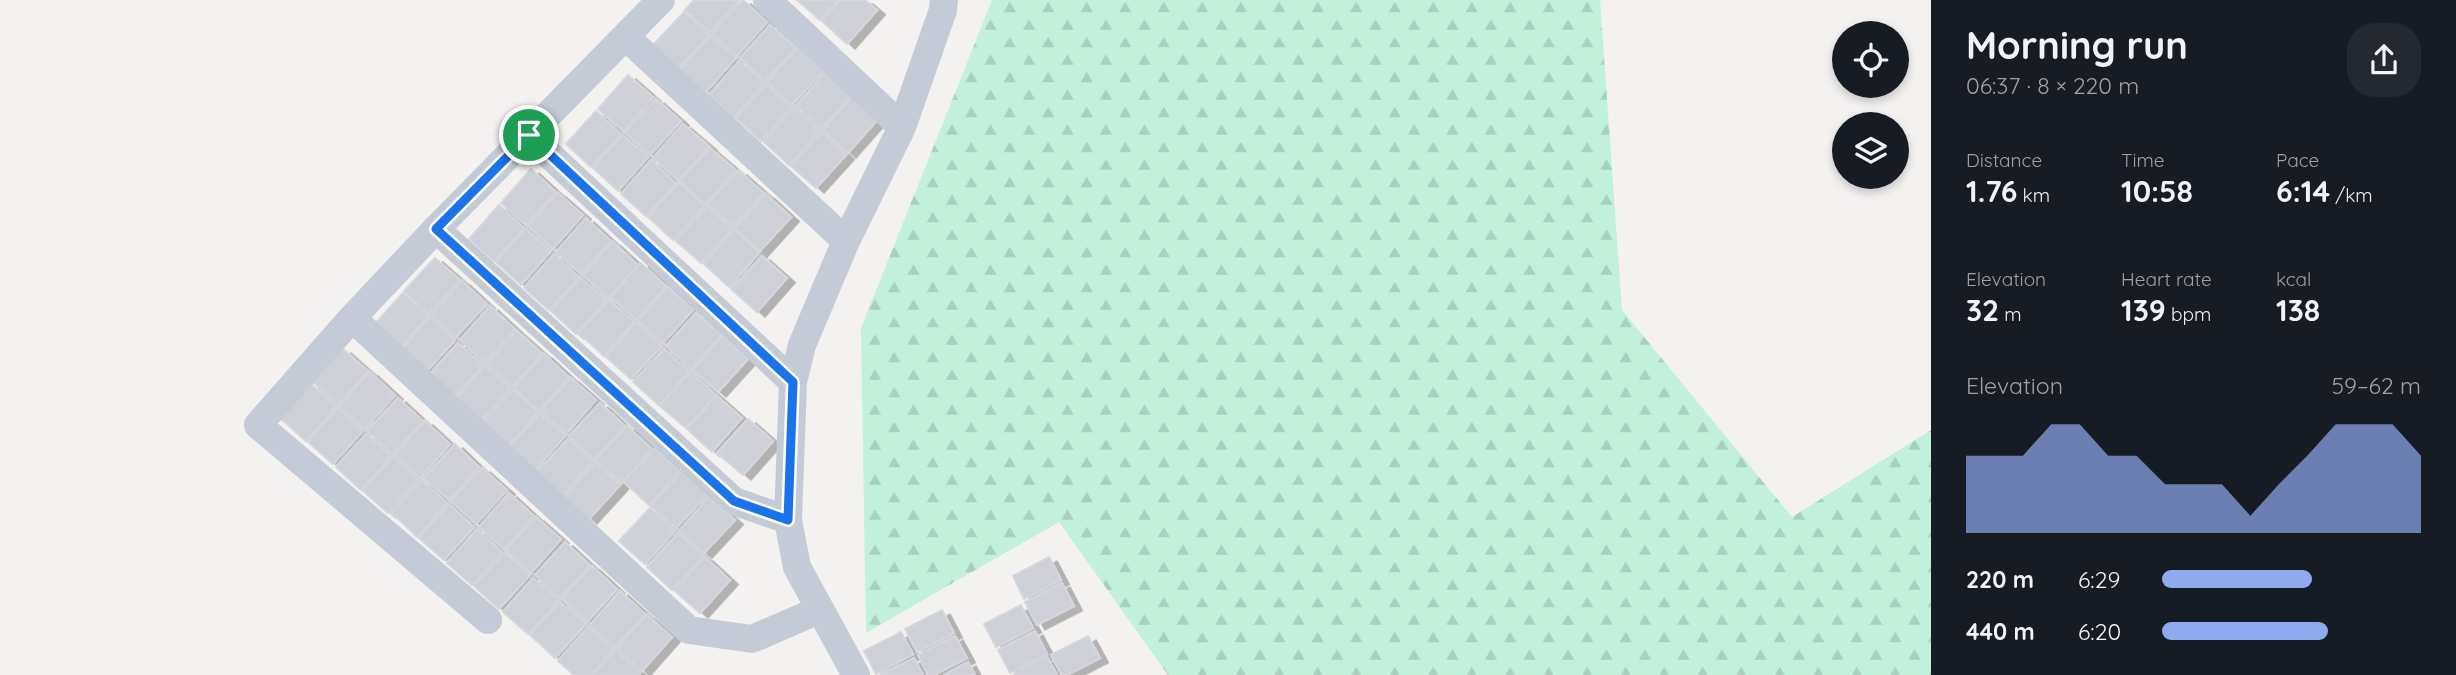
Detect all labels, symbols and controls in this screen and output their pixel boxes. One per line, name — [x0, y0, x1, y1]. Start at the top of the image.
map controls — [1832, 21, 1909, 189]
button: locate — [1832, 21, 1909, 98]
text: Morning run — [1966, 21, 2188, 69]
button: share — [2347, 23, 2421, 97]
text: 06:37 · 8 × 220 m — [1966, 71, 2139, 100]
pin — [499, 105, 559, 165]
button: layers — [1832, 112, 1909, 189]
icon: arrive — [510, 116, 548, 154]
text: Distance — [1966, 148, 2042, 172]
text: Time — [2121, 148, 2165, 172]
text: Pace — [2276, 148, 2319, 172]
text: 1.76 — [1966, 172, 2017, 210]
text: 10:58 — [2121, 172, 2193, 210]
text: 6:14 — [2276, 172, 2330, 210]
text: km — [2017, 183, 2050, 207]
text: /km — [2330, 183, 2373, 207]
text: Elevation — [1966, 267, 2046, 291]
text: Heart rate — [2121, 267, 2212, 291]
text: kcal — [2276, 267, 2311, 291]
text: 32 — [1966, 291, 1999, 329]
text: 139 — [2121, 291, 2166, 329]
text: 138 — [2276, 291, 2320, 329]
text: m — [1999, 302, 2022, 326]
text: bpm — [2166, 302, 2211, 326]
text: Elevation — [1966, 371, 2063, 400]
text: 59–62 m — [2332, 371, 2421, 400]
text: 220 m — [1966, 565, 2034, 594]
text: 6:29 — [2078, 565, 2120, 594]
text: 440 m — [1966, 617, 2035, 646]
text: 6:20 — [2078, 617, 2121, 646]

